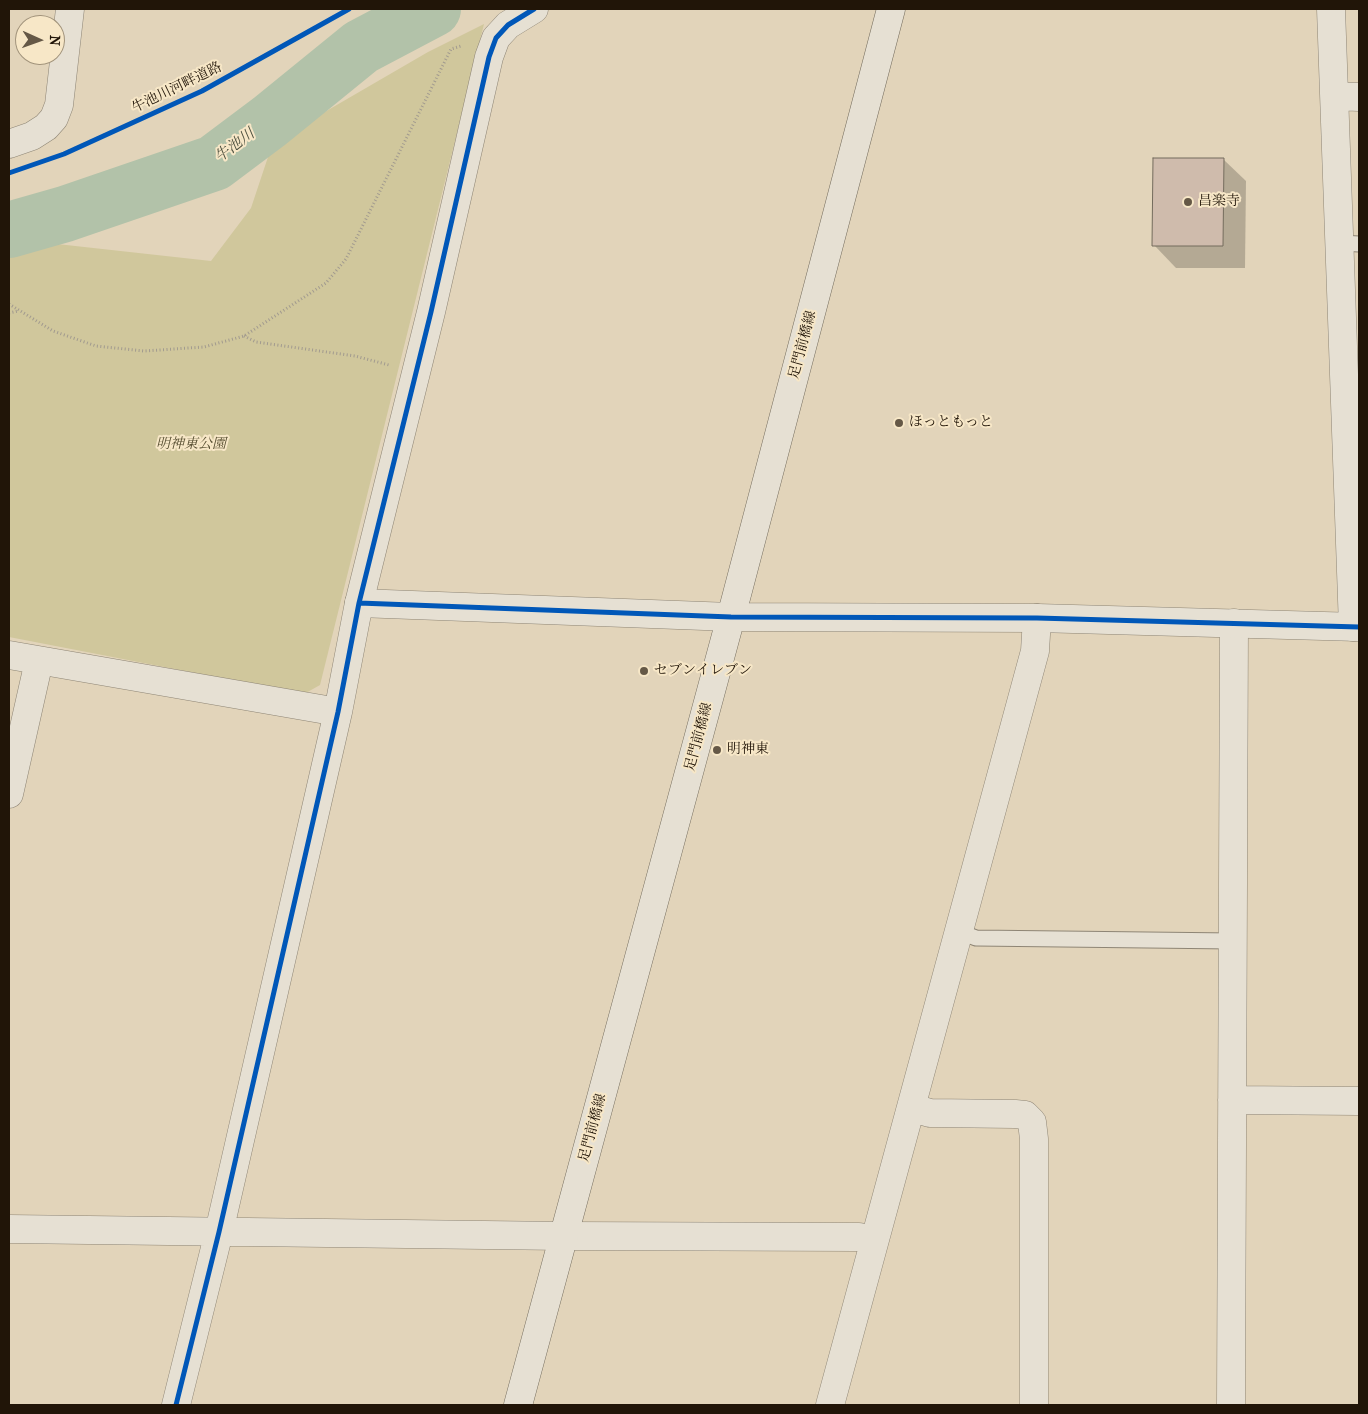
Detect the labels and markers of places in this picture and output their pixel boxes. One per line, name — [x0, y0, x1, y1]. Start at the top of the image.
place label: 昌楽寺 — [1198, 194, 1240, 210]
marker: 昌楽寺 — [1182, 196, 1194, 208]
place label: ほっともっと — [909, 415, 993, 431]
marker: ほっともっと — [893, 417, 905, 429]
place label: セブンイレブン — [654, 663, 752, 679]
marker: セブンイレブン — [638, 665, 650, 677]
place label: 明神東 — [727, 742, 769, 758]
marker: 明神東 — [711, 744, 723, 756]

